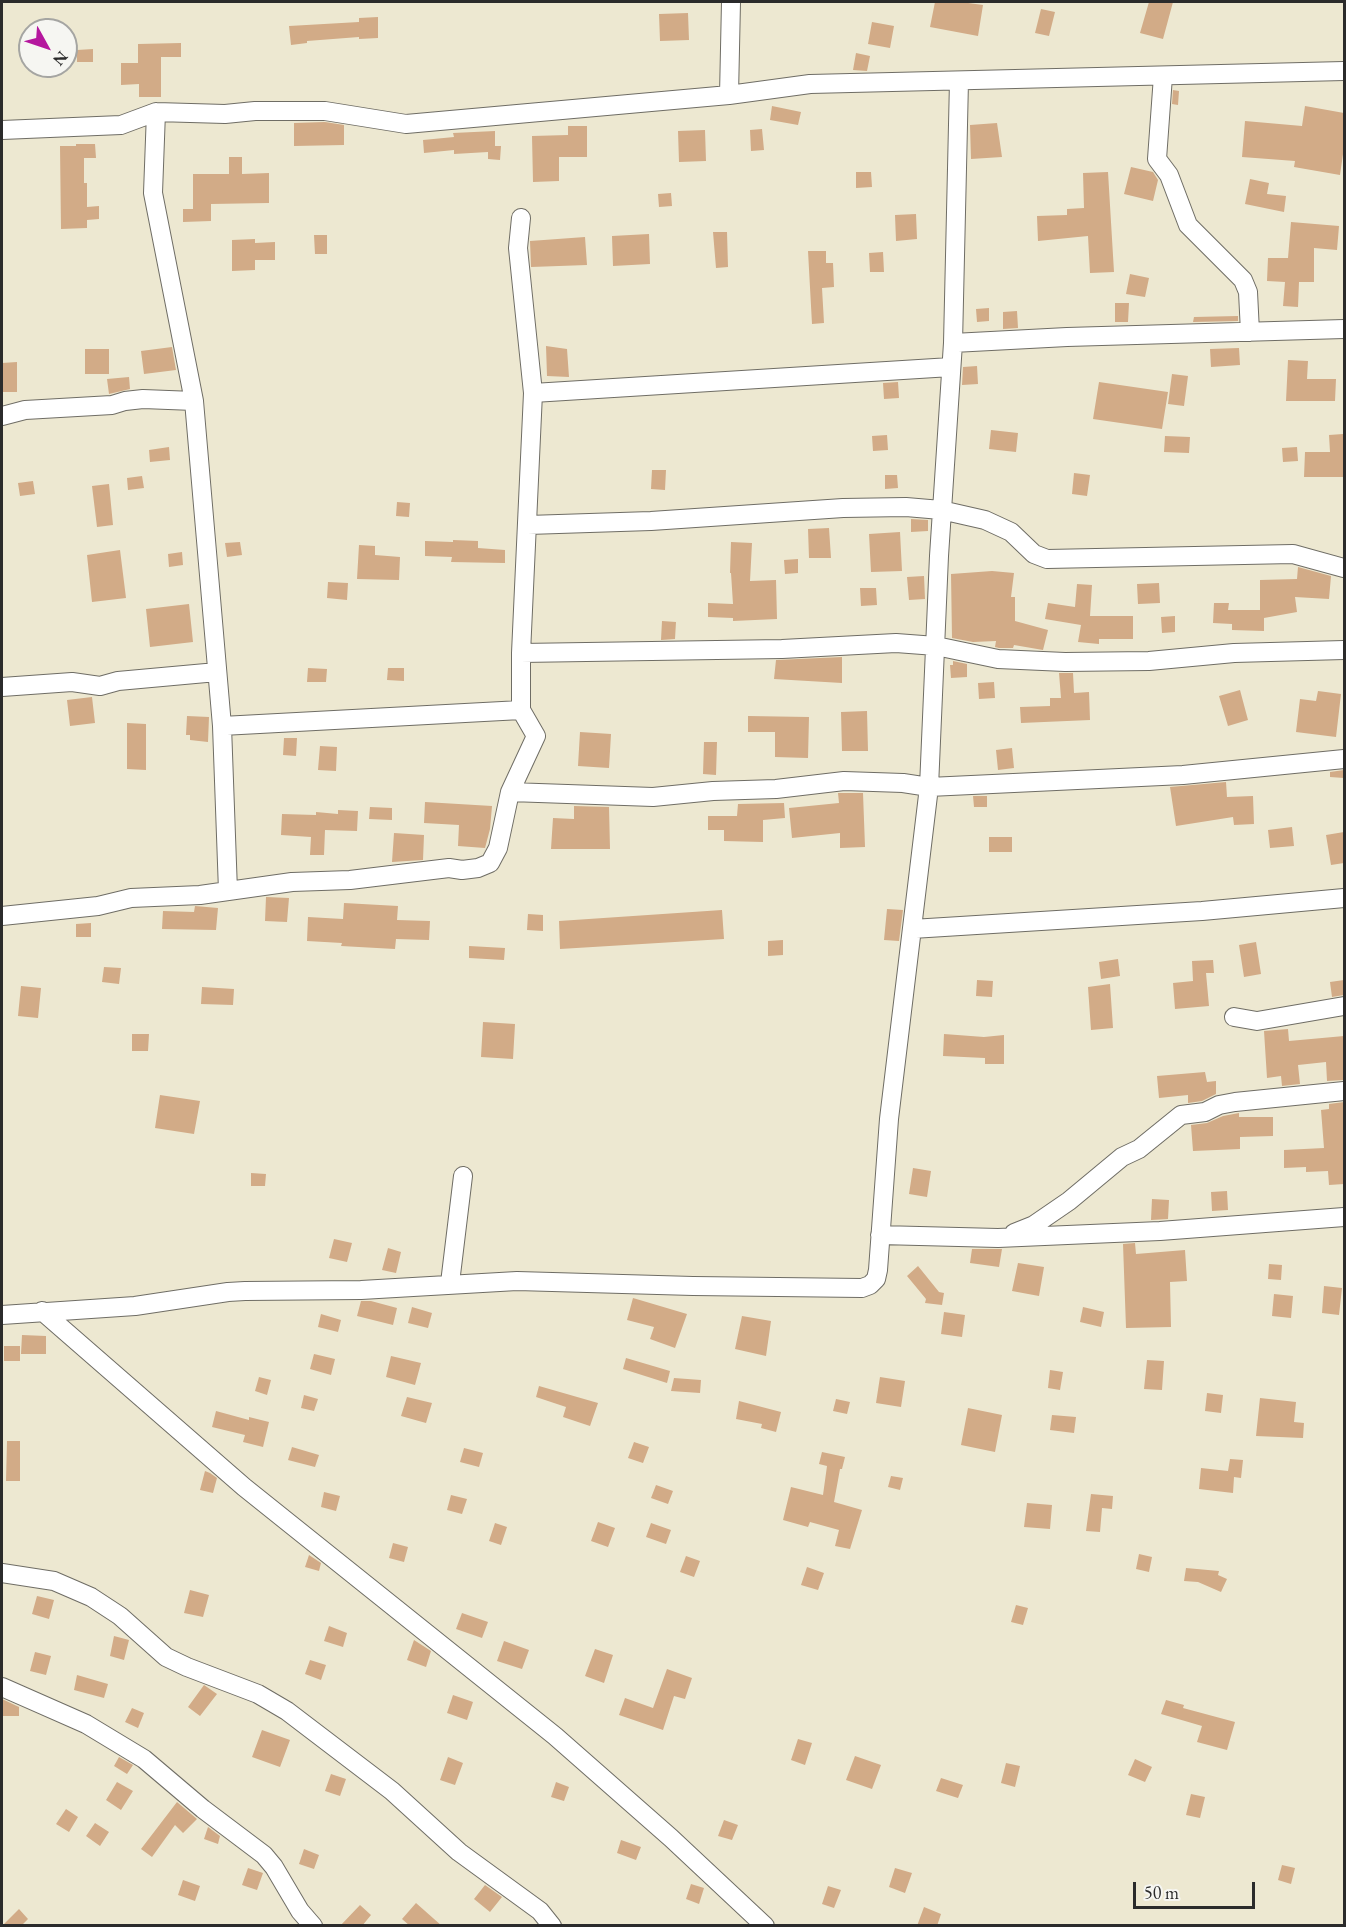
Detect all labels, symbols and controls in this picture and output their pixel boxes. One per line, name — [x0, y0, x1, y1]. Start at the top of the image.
north arrow — [18, 18, 78, 78]
text: N — [48, 47, 73, 70]
scale bar — [1136, 1870, 1258, 1908]
text: 50 m — [1144, 1881, 1179, 1904]

